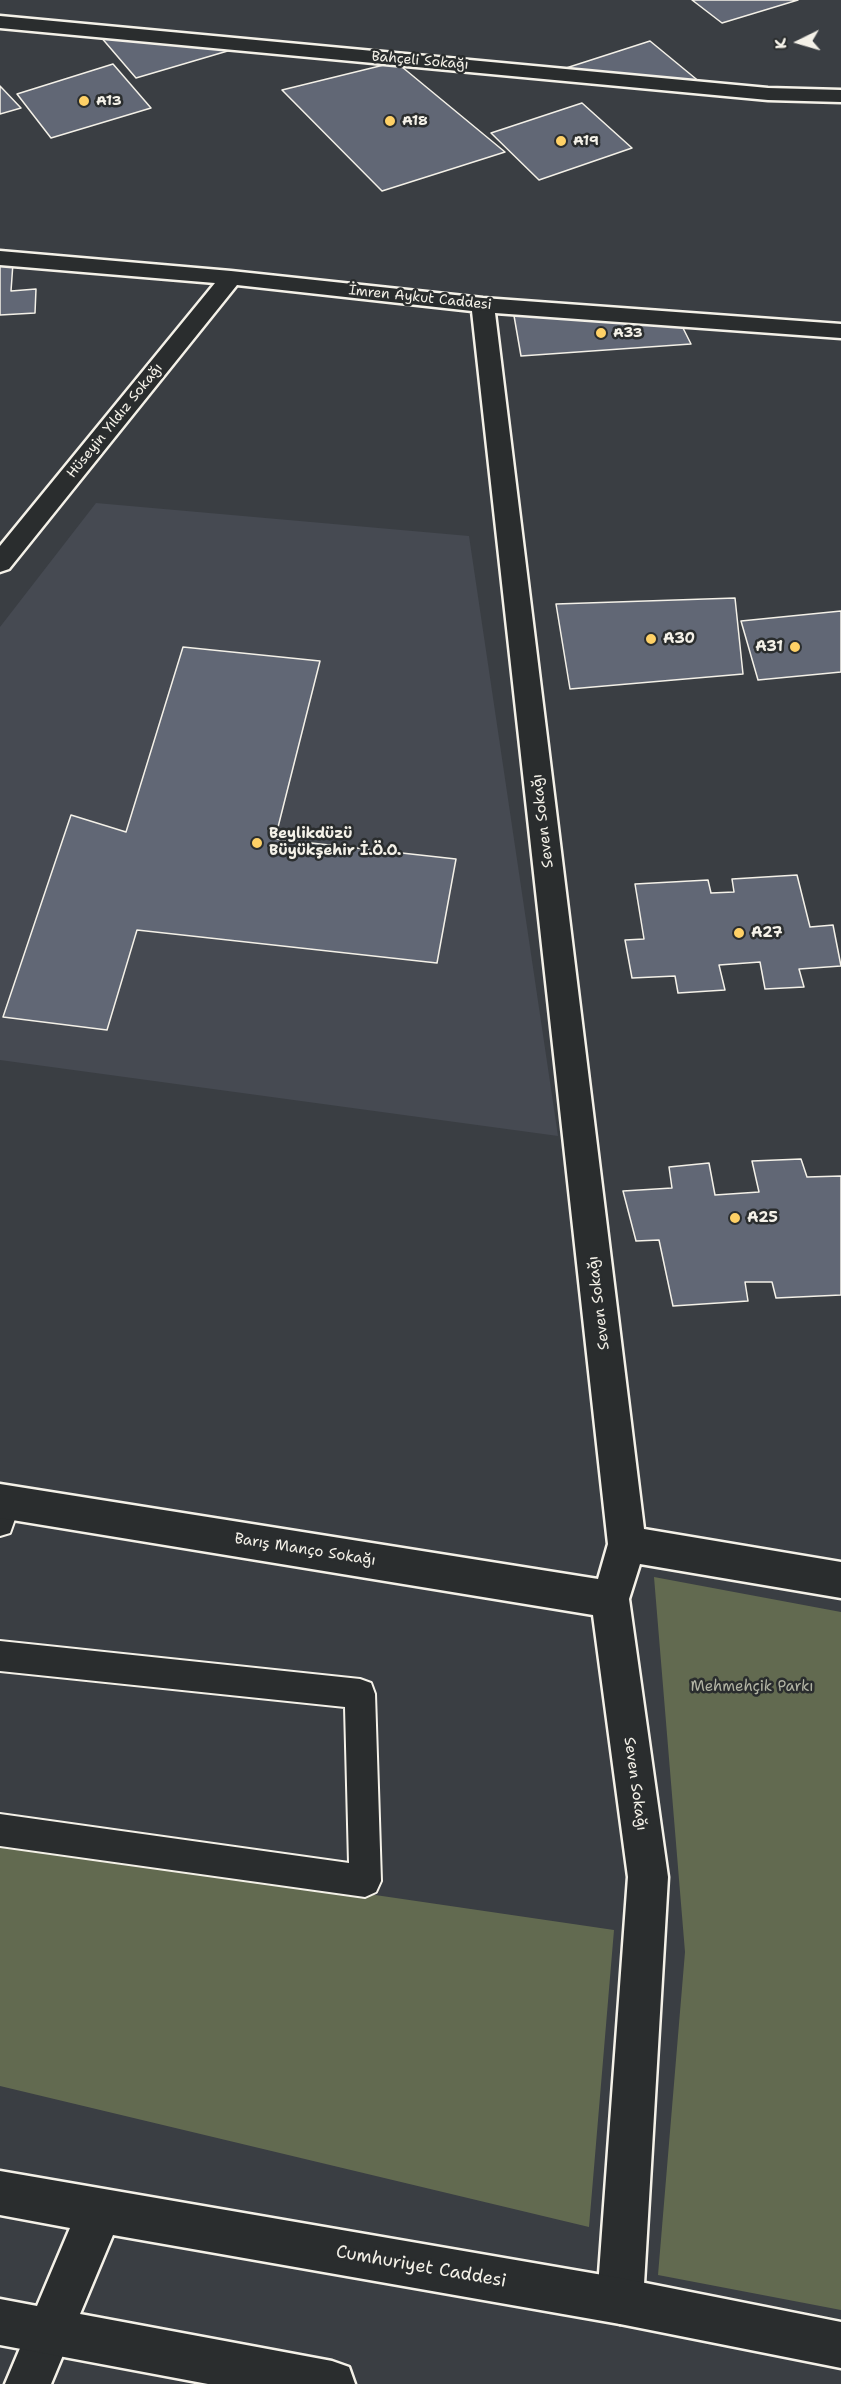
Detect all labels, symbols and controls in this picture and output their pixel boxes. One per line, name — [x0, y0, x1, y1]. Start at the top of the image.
north arrow — [769, 12, 829, 72]
text: K — [770, 37, 792, 50]
street label: Bahçeli Sokağı — [371, 48, 469, 74]
place label: A13 — [96, 93, 122, 109]
marker: A13 — [77, 94, 91, 108]
place label: A18 — [402, 113, 428, 129]
marker: A18 — [383, 114, 397, 128]
place label: A19 — [573, 133, 599, 149]
marker: A19 — [554, 134, 568, 148]
street label: İmren Aykut Caddesi — [348, 282, 492, 314]
place label: A33 — [613, 325, 643, 341]
marker: A33 — [594, 326, 608, 340]
street label: Hüseyin Yıldız Sokağı — [64, 360, 166, 482]
place label: A30 — [663, 630, 695, 648]
marker: A30 — [644, 632, 658, 646]
place label: A31 — [755, 638, 783, 656]
marker: A31 — [788, 640, 802, 654]
street label: Seven Sokağı — [528, 773, 558, 869]
place label: Beylikdüzü Büyükşehir İ.Ö.O. — [269, 825, 401, 860]
marker: Beylikdüzü Büyükşehir İ.Ö.O. — [250, 836, 264, 850]
place label: A27 — [751, 924, 782, 942]
marker: A27 — [732, 926, 746, 940]
place label: A25 — [747, 1209, 778, 1227]
marker: A25 — [728, 1211, 742, 1225]
street label: Seven Sokağı — [584, 1255, 614, 1351]
street label: Barış Manço Sokağı — [233, 1530, 377, 1570]
park label: Mehmehçik Parkı — [690, 1678, 814, 1696]
street label: Seven Sokağı — [620, 1736, 650, 1832]
street label: Cumhuriyet Caddesi — [334, 2241, 508, 2293]

